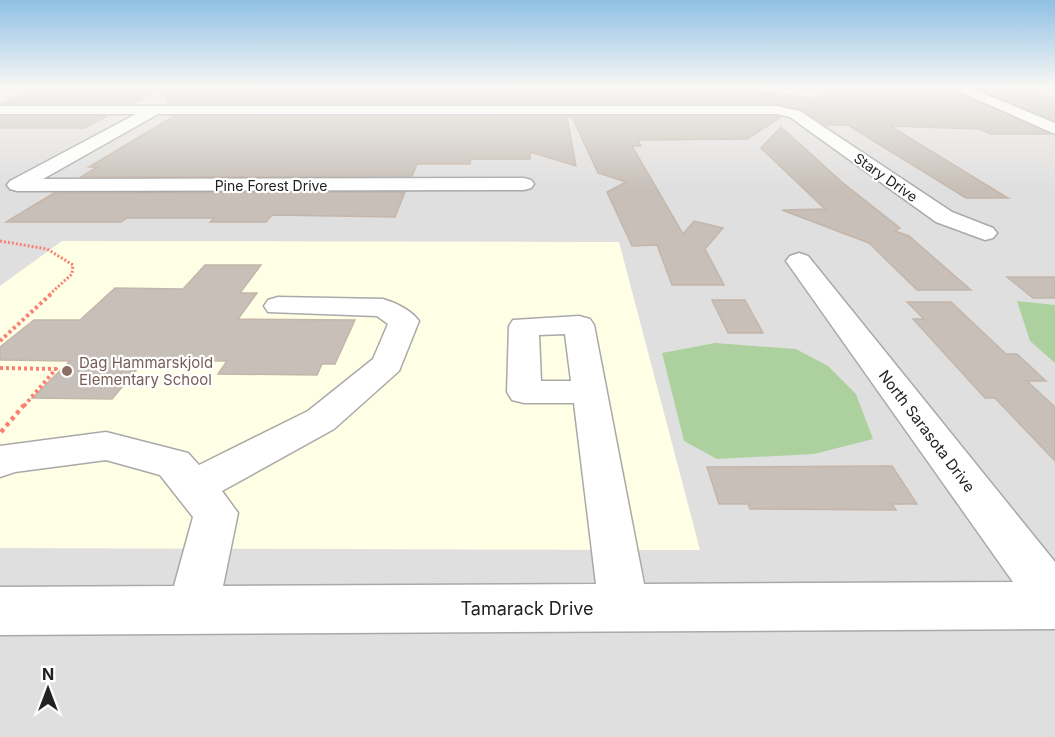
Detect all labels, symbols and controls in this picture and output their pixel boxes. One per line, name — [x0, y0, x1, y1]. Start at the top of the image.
street label: Stary Drive — [851, 149, 921, 205]
street label: Pine Forest Drive — [215, 177, 327, 194]
place label: Dag Hammarskjold Elementary School — [79, 353, 213, 389]
marker: Dag Hammarskjold Elementary School — [60, 364, 74, 378]
street label: North Sarasota Drive — [875, 366, 979, 496]
street label: Tamarack Drive — [460, 598, 594, 619]
north arrow — [18, 659, 78, 719]
text: N — [42, 664, 54, 684]

